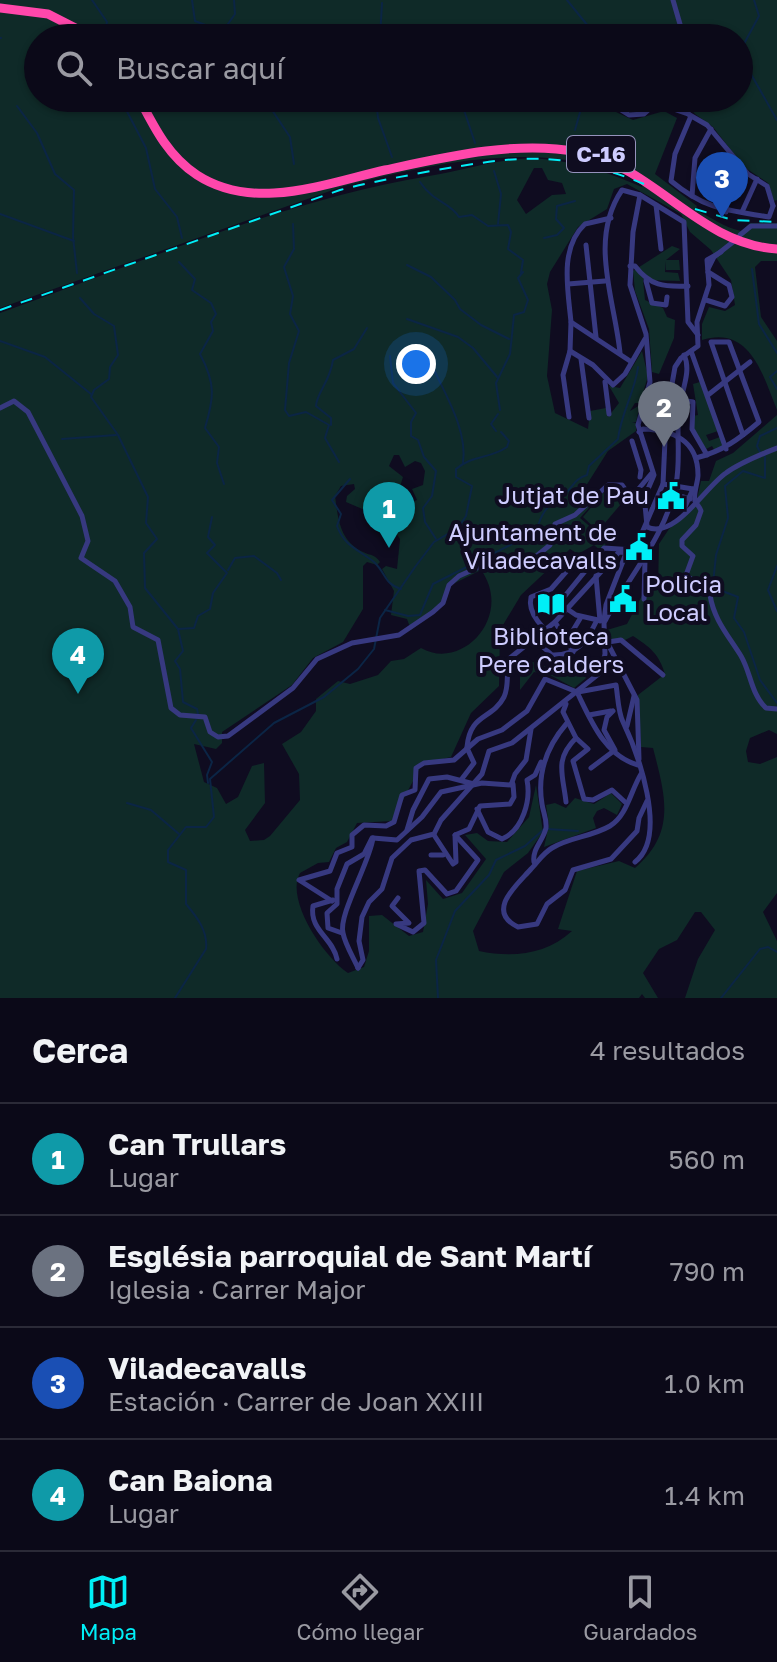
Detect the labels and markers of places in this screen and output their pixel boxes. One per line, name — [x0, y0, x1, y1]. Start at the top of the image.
pin: 3 — [696, 152, 748, 218]
pin: 2 — [638, 381, 690, 447]
place label: Jutjat de Pau — [498, 480, 649, 509]
public building icon: Jutjat de Pau — [656, 481, 686, 511]
pin: 1 — [363, 482, 415, 548]
place label: Ajuntament de Viladecavalls — [448, 517, 617, 574]
public building icon: Ajuntament de Viladecavalls — [624, 532, 654, 562]
place label: Policia Local — [645, 569, 722, 626]
public building icon: Policia Local — [608, 584, 638, 614]
library icon: Biblioteca Pere Calders — [536, 589, 566, 619]
place label: Biblioteca Pere Calders — [478, 621, 624, 678]
pin: 4 — [52, 628, 104, 694]

